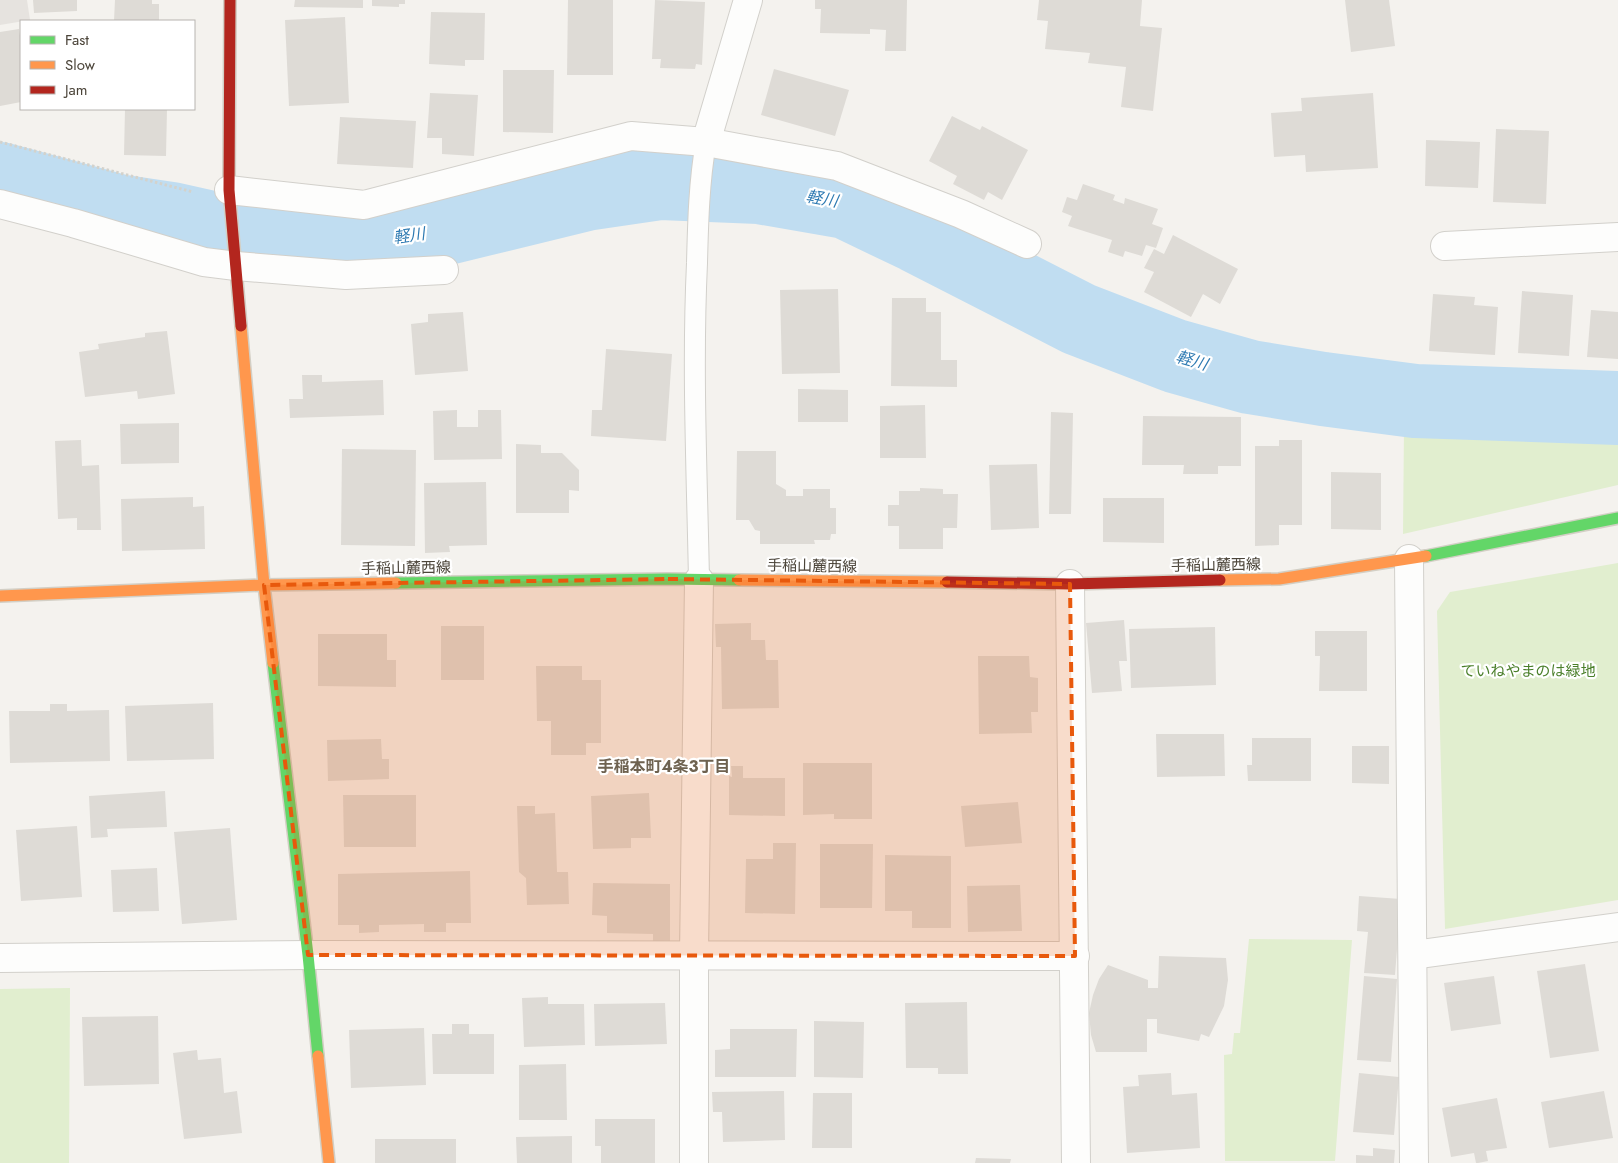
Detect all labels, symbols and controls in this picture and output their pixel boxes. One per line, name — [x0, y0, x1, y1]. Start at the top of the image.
legend — [20, 20, 195, 110]
text: Fast — [65, 29, 89, 51]
text: Slow — [65, 54, 96, 76]
text: Jam — [63, 79, 88, 101]
water label: 軽川 — [804, 184, 842, 213]
water label: 軽川 — [392, 222, 428, 249]
water label: 軽川 — [1173, 345, 1212, 376]
street label: 手稲山麓西線 — [1171, 553, 1261, 577]
street label: 手稲山麓西線 — [767, 554, 857, 578]
street label: 手稲山麓西線 — [361, 556, 451, 580]
park label: ていねやまのは緑地 — [1460, 660, 1596, 682]
district label: 手稲本町4条3丁目 — [597, 755, 731, 778]

